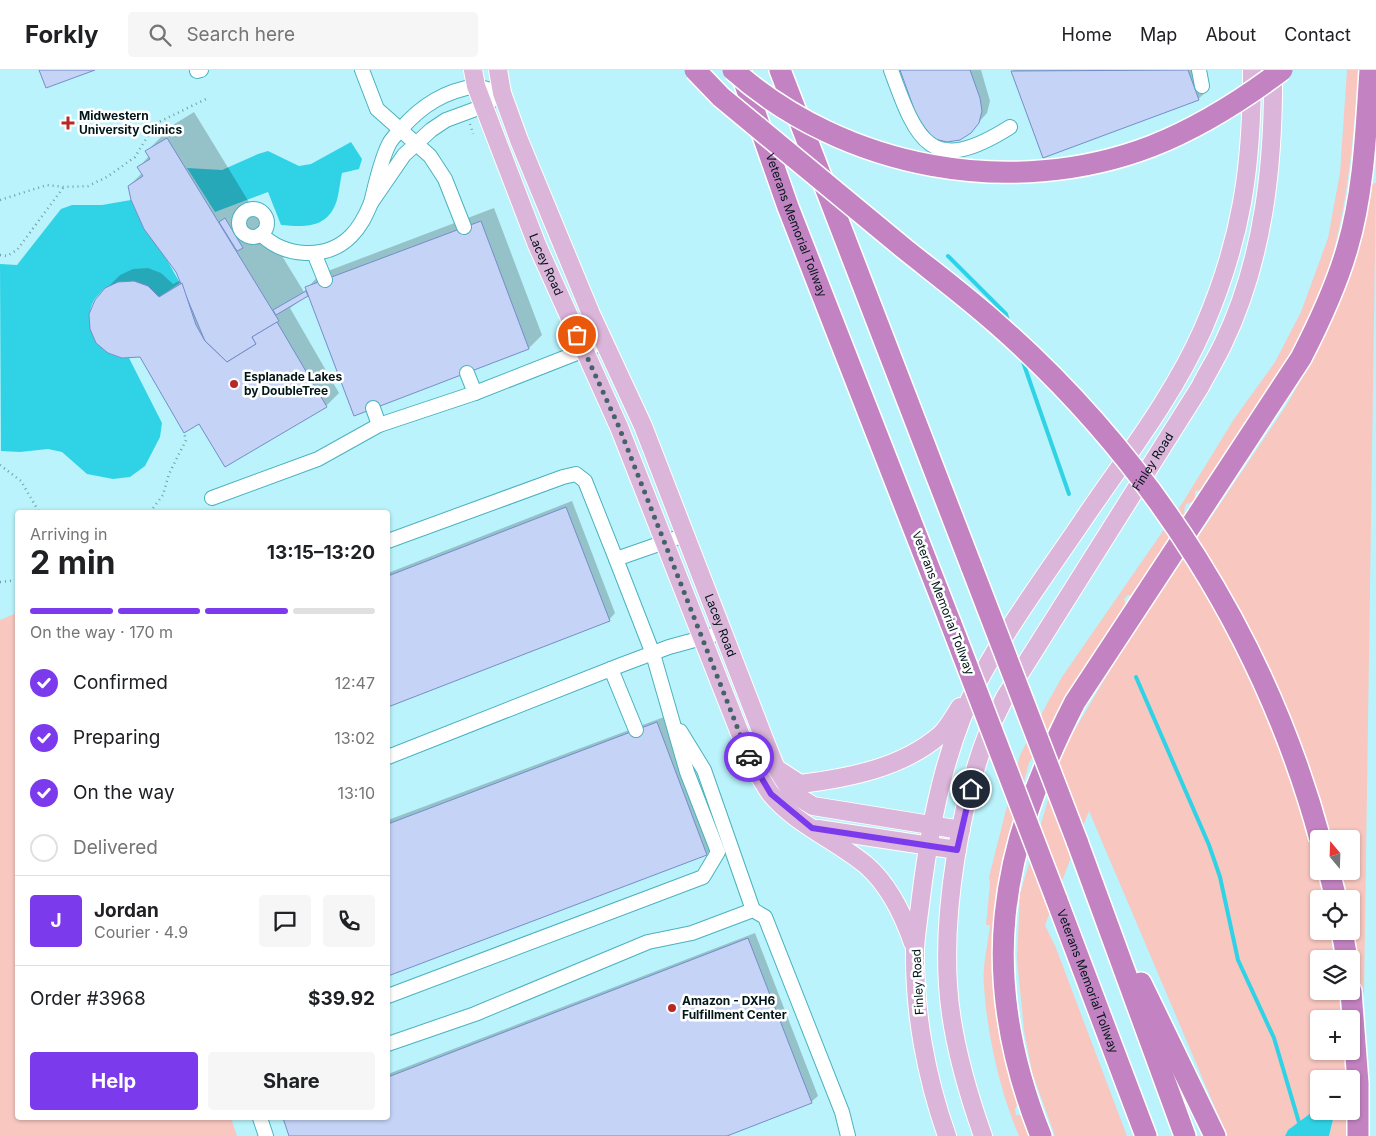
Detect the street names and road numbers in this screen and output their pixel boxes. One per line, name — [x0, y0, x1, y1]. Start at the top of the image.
street label: Veterans Memorial Tollway — [763, 151, 831, 299]
street label: Lacey Road — [526, 231, 567, 298]
street label: Finley Road — [1129, 430, 1176, 493]
street label: Veterans Memorial Tollway — [909, 529, 978, 677]
street label: Lacey Road — [702, 592, 740, 659]
street label: Veterans Memorial Tollway — [1054, 907, 1122, 1055]
street label: Finley Road — [908, 949, 927, 1015]

